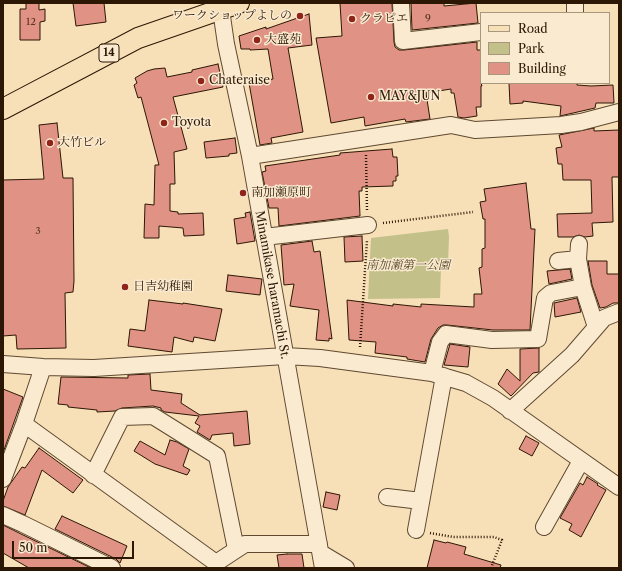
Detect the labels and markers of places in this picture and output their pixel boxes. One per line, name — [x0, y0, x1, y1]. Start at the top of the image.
place label: ワークショップよしの — [172, 9, 292, 23]
marker: ワークショップよしの — [295, 11, 305, 21]
place label: クラピエ — [360, 12, 408, 26]
marker: クラピエ — [347, 14, 357, 24]
place label: 大盛苑 — [265, 33, 301, 47]
marker: 大盛苑 — [252, 35, 262, 45]
place label: Chateraise — [209, 74, 270, 88]
marker: Chateraise — [196, 76, 206, 86]
place label: MAY&JUN — [379, 90, 440, 104]
marker: MAY&JUN — [366, 92, 376, 102]
place label: Toyota — [172, 116, 211, 130]
marker: Toyota — [159, 118, 169, 128]
place label: 大竹ビル — [58, 136, 106, 150]
marker: 大竹ビル — [45, 138, 55, 148]
place label: 南加瀬原町 — [251, 186, 311, 200]
marker: 南加瀬原町 — [238, 188, 248, 198]
place label: 日吉幼稚園 — [133, 280, 193, 294]
marker: 日吉幼稚園 — [120, 282, 130, 292]

